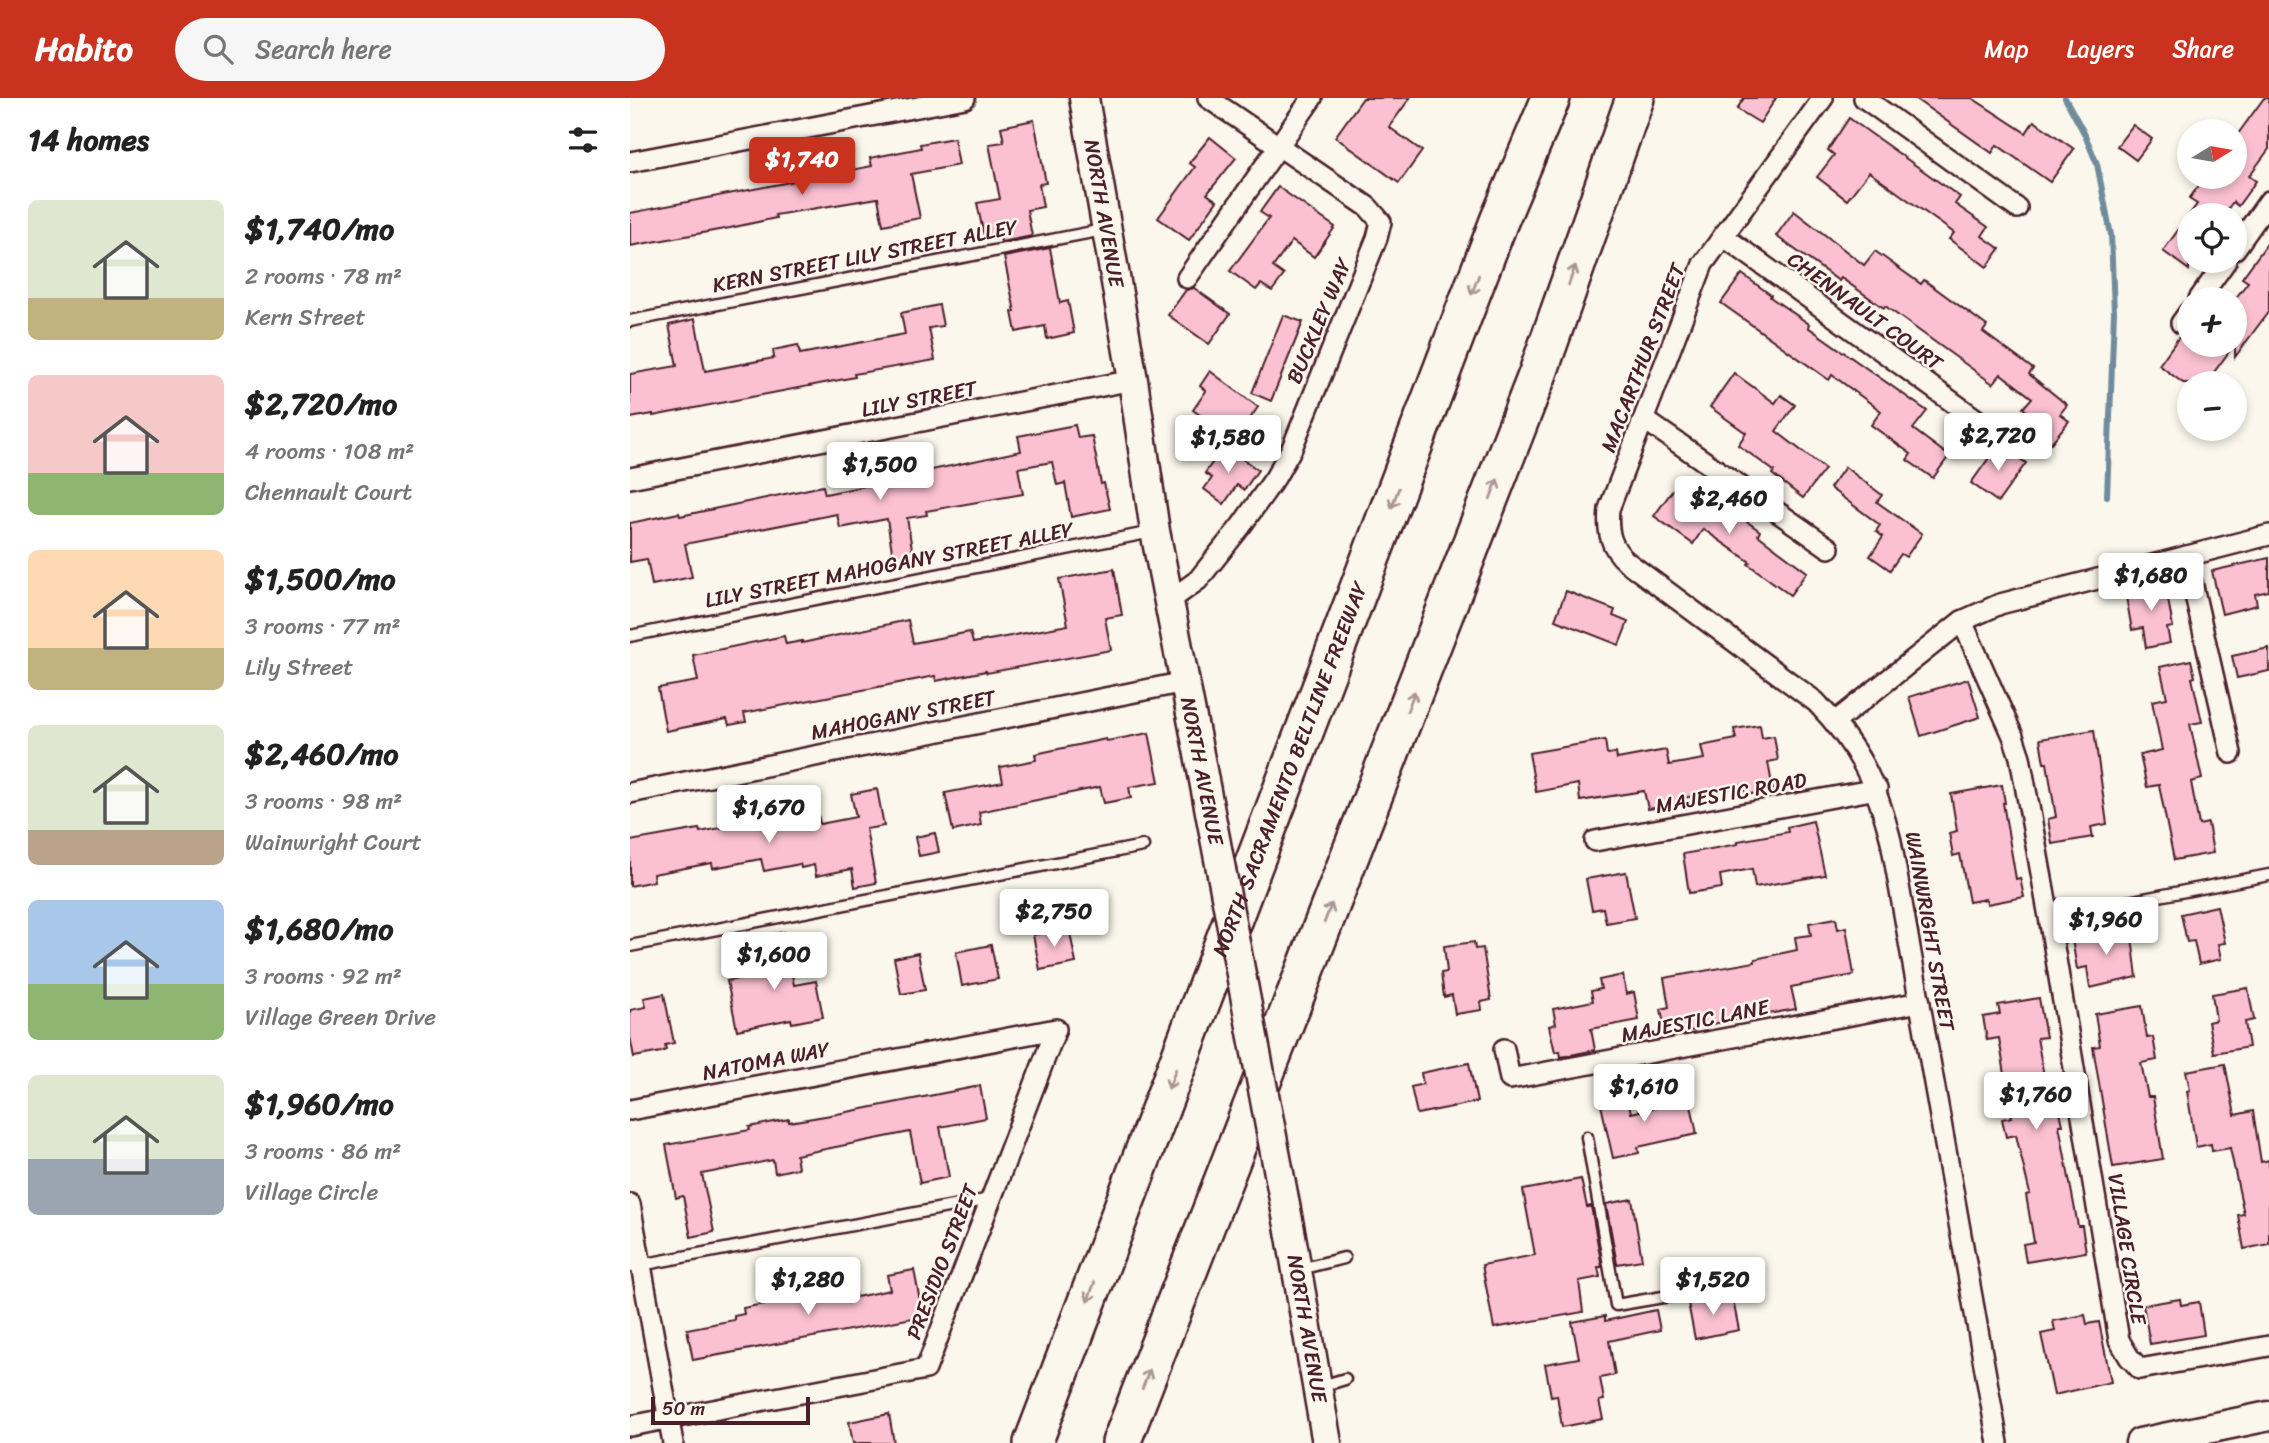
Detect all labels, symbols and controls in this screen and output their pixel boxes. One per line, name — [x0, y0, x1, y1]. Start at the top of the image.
search box — [175, 18, 665, 81]
text: Habito — [35, 20, 133, 78]
text: Search here — [255, 26, 392, 72]
text: Map — [1984, 28, 2029, 70]
text: Layers — [2067, 28, 2134, 70]
text: Share — [2172, 28, 2234, 70]
icon: search — [199, 30, 237, 68]
text: 14 homes — [28, 113, 149, 167]
north arrow — [2177, 119, 2247, 189]
map controls — [2177, 119, 2247, 441]
icon: filters — [564, 121, 602, 159]
street label: NORTH AVENUE — [1072, 136, 1136, 292]
pin: $1,740 — [745, 138, 859, 197]
text: $1,740 — [765, 139, 839, 180]
text: $1,740/mo — [245, 202, 394, 256]
button: locate — [2177, 203, 2247, 273]
street label: KERN STREET LILY STREET ALLEY — [709, 207, 1022, 304]
icon: home — [84, 228, 168, 312]
street label: CHENNAULT COURT — [1779, 241, 1952, 382]
street label: BUCKLEY WAY — [1275, 251, 1363, 390]
text: 2 rooms · 78 m² — [245, 256, 402, 297]
street label: MACARTHUR STREET — [1589, 257, 1697, 458]
one-way arrow — [1567, 265, 1579, 287]
one-way arrow — [1468, 273, 1481, 295]
button: + — [2177, 287, 2247, 357]
text: Kern Street — [245, 297, 365, 338]
street label: LILY STREET — [858, 369, 981, 429]
button: − — [2177, 371, 2247, 441]
text: $2,720/mo — [245, 377, 397, 431]
icon: home — [84, 403, 168, 487]
pin: $2,720 — [1941, 414, 2055, 473]
text: $2,720 — [1960, 415, 2036, 456]
pin: $1,580 — [1171, 416, 1285, 475]
text: $1,580 — [1191, 417, 1265, 458]
text: 4 rooms · 108 m² — [245, 431, 414, 472]
pin: $1,500 — [823, 442, 937, 502]
text: $1,500 — [843, 444, 917, 485]
text: Chennault Court — [245, 472, 412, 513]
pin: $2,460 — [1672, 476, 1786, 536]
one-way arrow — [1488, 478, 1501, 500]
text: $2,460 — [1691, 478, 1767, 519]
one-way arrow — [1388, 486, 1400, 508]
street label: LILY STREET MAHOGANY STREET ALLEY — [702, 510, 1078, 619]
text: $1,500/mo — [245, 552, 396, 606]
pin: $1,680 — [2094, 554, 2208, 613]
text: $1,680 — [2114, 555, 2188, 596]
street label: NORTH SACRAMENTO BELTLINE FREEWAY — [1201, 575, 1379, 962]
icon: home — [84, 578, 168, 662]
text: 3 rooms · 77 m² — [245, 606, 401, 647]
text: Lily Street — [245, 647, 353, 688]
street label: MAHOGANY STREET — [808, 678, 1000, 752]
one-way arrow — [1406, 690, 1419, 712]
street label: NORTH AVENUE — [1169, 694, 1235, 849]
text: $2,460/mo — [245, 727, 398, 781]
icon: home — [84, 753, 168, 837]
street label: MAJESTIC ROAD — [1653, 761, 1810, 825]
text: 3 rooms · 98 m² — [245, 781, 402, 822]
pin: $1,670 — [712, 786, 826, 845]
text: $1,670 — [733, 787, 805, 828]
text: Wainwright Court — [245, 822, 421, 863]
street label: WAINWRIGHT STREET — [1894, 829, 1967, 1035]
pin: $2,750 — [997, 890, 1111, 949]
text: $2,750 — [1016, 891, 1092, 932]
pin: $1,960 — [2049, 898, 2163, 957]
text: $1,960 — [2069, 899, 2143, 940]
text: $1,680/mo — [245, 902, 393, 956]
one-way arrow — [1323, 902, 1336, 924]
icon: home — [84, 928, 168, 1012]
pin: $1,600 — [717, 932, 831, 992]
text: $1,600 — [737, 934, 811, 975]
text: 3 rooms · 92 m² — [245, 956, 402, 997]
street label: MAJESTIC LANE — [1618, 988, 1774, 1054]
text: Village Green Drive — [245, 997, 436, 1038]
street label: NATOMA WAY — [699, 1030, 834, 1092]
pin: $1,610 — [1587, 1065, 1701, 1124]
text: $1,610 — [1610, 1066, 1679, 1107]
one-way arrow — [1165, 1068, 1178, 1090]
pin: $1,760 — [1979, 1072, 2093, 1132]
text: $1,760 — [2000, 1074, 2072, 1115]
text: $1,960/mo — [245, 1077, 394, 1131]
icon: home — [84, 1103, 168, 1187]
text: 3 rooms · 86 m² — [245, 1131, 401, 1172]
street label: VILLAGE CIRCLE — [2096, 1171, 2158, 1329]
text: Village Circle — [245, 1172, 378, 1213]
street label: PRESIDIO STREET — [895, 1177, 990, 1345]
street label: NORTH AVENUE — [1276, 1252, 1339, 1407]
pin: $1,280 — [751, 1258, 865, 1317]
pin: $1,520 — [1656, 1258, 1770, 1317]
text: $1,280 — [771, 1259, 845, 1300]
text: $1,520 — [1676, 1259, 1750, 1300]
one-way arrow — [1084, 1280, 1096, 1302]
one-way arrow — [1141, 1369, 1153, 1391]
text: 50 m — [662, 1392, 705, 1425]
scale bar — [651, 1394, 810, 1426]

